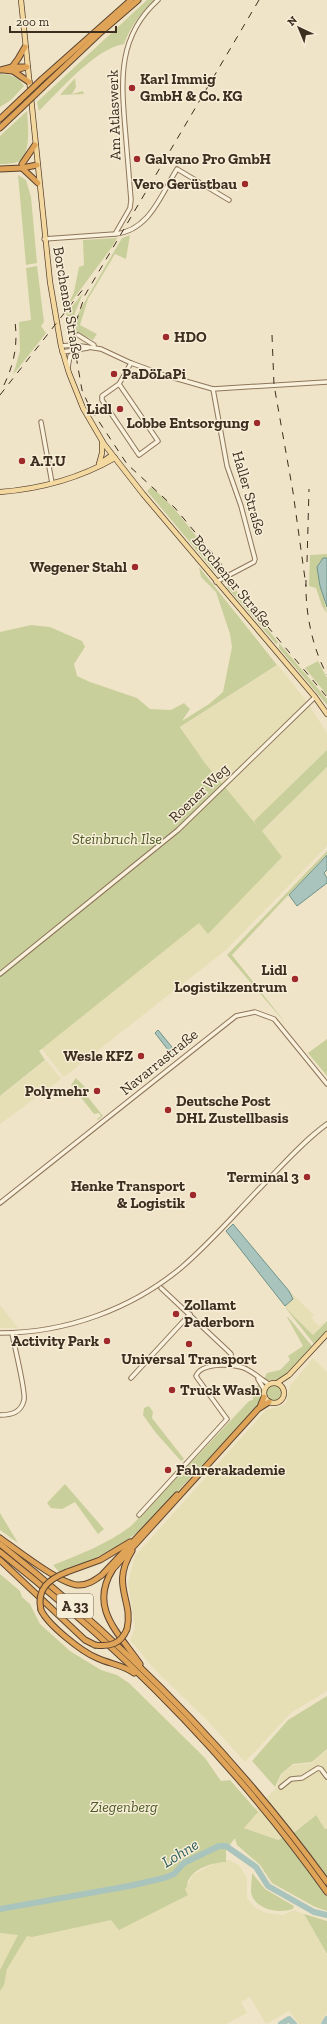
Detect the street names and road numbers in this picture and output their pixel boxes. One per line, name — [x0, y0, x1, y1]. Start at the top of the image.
street label: Am Atlaswerk — [103, 69, 125, 161]
street label: Borchener Straße — [49, 245, 87, 361]
street label: Haller Straße — [228, 449, 270, 537]
street label: Borchener Straße — [188, 531, 276, 631]
street label: Roener Weg — [165, 760, 233, 826]
street label: Navarrastraße — [116, 1025, 202, 1099]
road number: A 33 — [57, 1594, 93, 1618]

